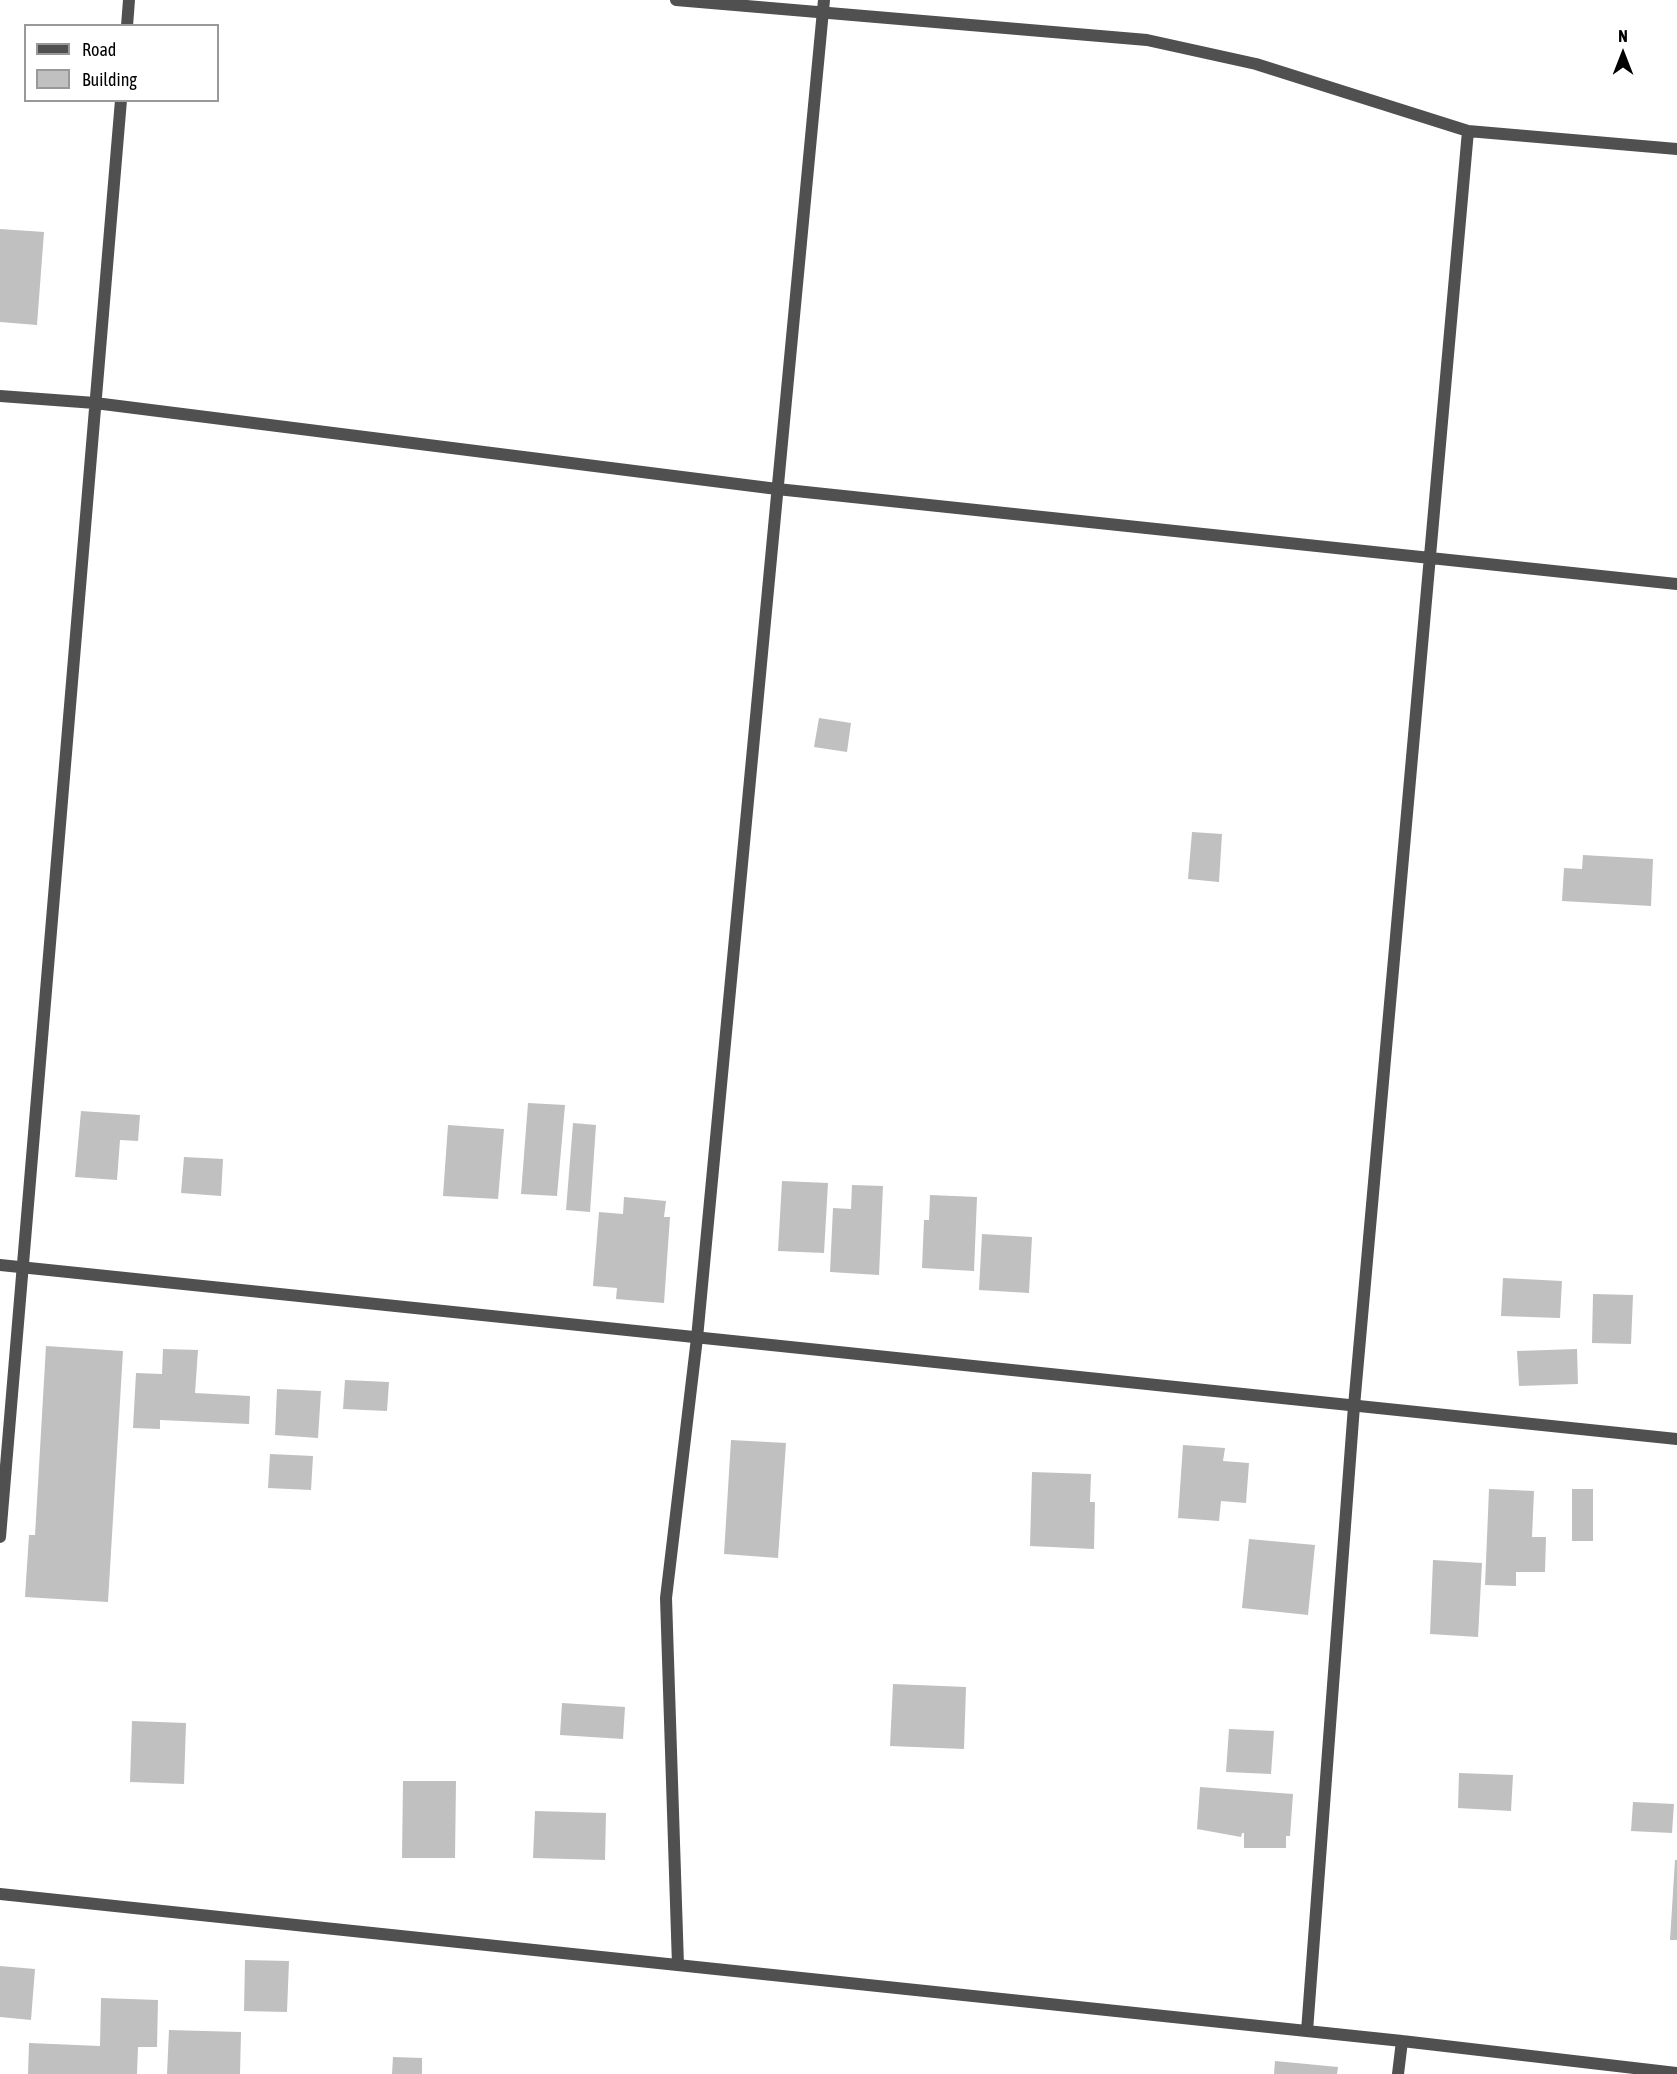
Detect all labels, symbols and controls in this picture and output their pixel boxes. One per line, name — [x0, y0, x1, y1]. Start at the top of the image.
legend — [24, 24, 219, 102]
north arrow — [1593, 24, 1653, 84]
text: N — [1618, 27, 1628, 45]
text: Road — [82, 39, 116, 60]
text: Building — [82, 69, 137, 90]

